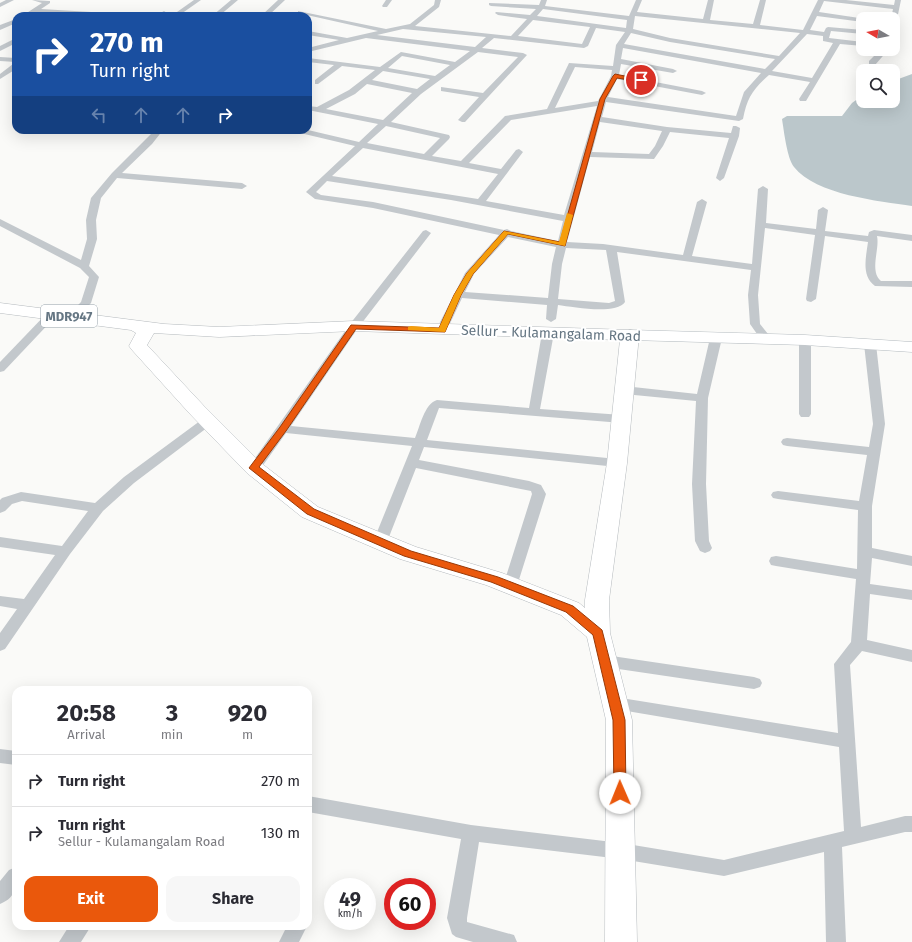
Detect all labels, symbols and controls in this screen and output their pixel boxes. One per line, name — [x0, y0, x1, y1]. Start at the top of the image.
north arrow — [856, 12, 900, 56]
map controls — [856, 12, 900, 108]
text: 270 m — [90, 26, 164, 59]
icon: right — [24, 28, 76, 80]
text: Turn right — [90, 60, 170, 82]
pin — [624, 63, 658, 97]
button: search — [856, 64, 900, 108]
icon: arrive — [630, 69, 652, 91]
icon: left — [88, 104, 110, 126]
icon: ahead — [130, 104, 152, 126]
icon: ahead — [172, 104, 194, 126]
icon: right — [214, 104, 236, 126]
road number: MDR947 — [41, 305, 97, 327]
street label: Sellur - Kulamangalam Road — [461, 322, 641, 345]
text: 20:58 — [57, 699, 116, 727]
text: 3 — [166, 699, 178, 727]
text: 920 — [228, 699, 267, 727]
text: Arrival — [67, 727, 105, 742]
text: min — [161, 727, 183, 742]
text: m — [242, 727, 253, 742]
icon: right — [24, 770, 46, 792]
text: Turn right — [58, 772, 125, 790]
text: 270 m — [261, 772, 300, 790]
position arrow — [599, 772, 641, 814]
text: Turn right — [58, 816, 125, 834]
icon: right — [24, 822, 46, 844]
text: 130 m — [261, 824, 300, 842]
text: Sellur - Kulamangalam Road — [58, 834, 225, 849]
button: Exit — [24, 876, 158, 922]
button: Share — [166, 876, 300, 922]
speed limit sign: 60 — [384, 878, 436, 930]
text: 49 — [339, 887, 361, 911]
text: km/h — [338, 908, 362, 920]

